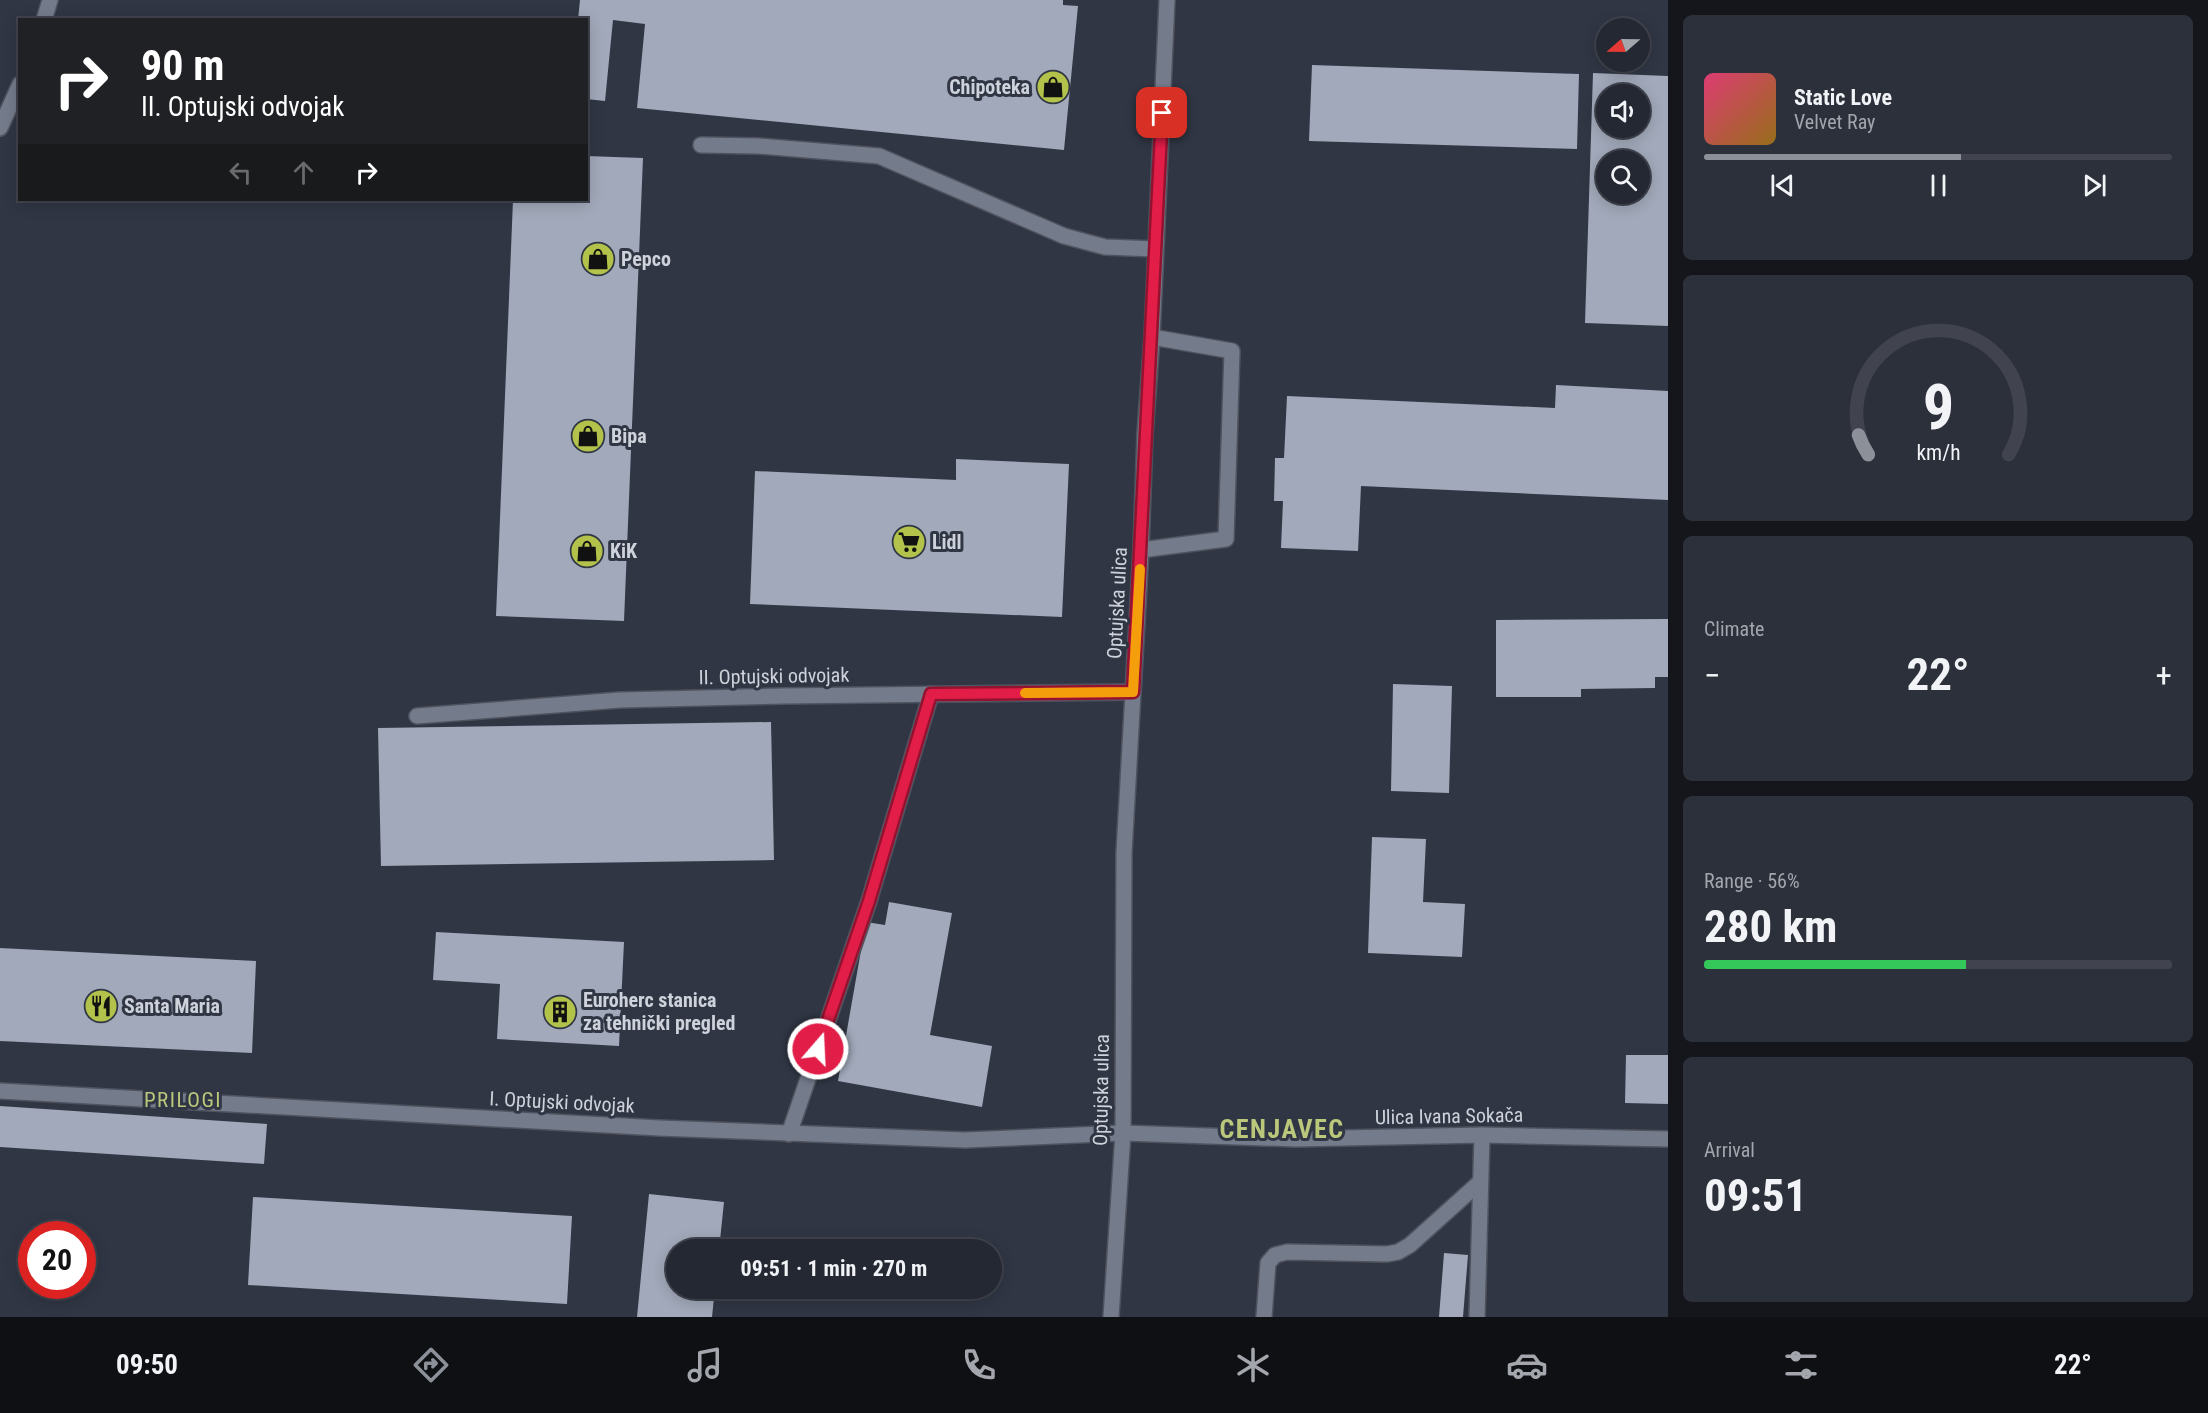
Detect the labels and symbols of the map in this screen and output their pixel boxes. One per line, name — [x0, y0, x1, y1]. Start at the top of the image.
north arrow — [1596, 18, 1650, 72]
shop icon: Chipoteka — [1035, 69, 1071, 105]
place label: Chipoteka — [949, 75, 1030, 99]
pin — [1136, 87, 1187, 138]
shop icon: Pepco — [580, 241, 616, 277]
place label: Pepco — [621, 247, 671, 271]
shop icon: Bipa — [570, 418, 606, 454]
place label: Bipa — [611, 424, 647, 448]
supermarket icon: Lidl — [891, 524, 927, 560]
place label: Lidl — [932, 530, 962, 554]
shop icon: KiK — [569, 533, 605, 569]
place label: KiK — [610, 539, 638, 563]
street label: Optujska ulica — [1102, 546, 1132, 660]
street label: II. Optujski odvojak — [698, 663, 850, 689]
restaurant icon: Santa Maria — [83, 988, 119, 1024]
place label: Euroherc stanica za tehnički pregled — [583, 988, 735, 1035]
place label: Santa Maria — [124, 994, 220, 1018]
building icon: Euroherc stanica za tehnički pregled — [542, 994, 578, 1030]
position arrow — [786, 1017, 850, 1081]
street label: Optujska ulica — [1088, 1034, 1114, 1146]
street label: I. Optujski odvojak — [489, 1086, 635, 1118]
district label: PRILOGI — [144, 1088, 222, 1112]
street label: Ulica Ivana Sokača — [1375, 1103, 1523, 1129]
district label: CENJAVEC — [1219, 1114, 1345, 1144]
speed limit sign: 20 — [18, 1221, 96, 1299]

